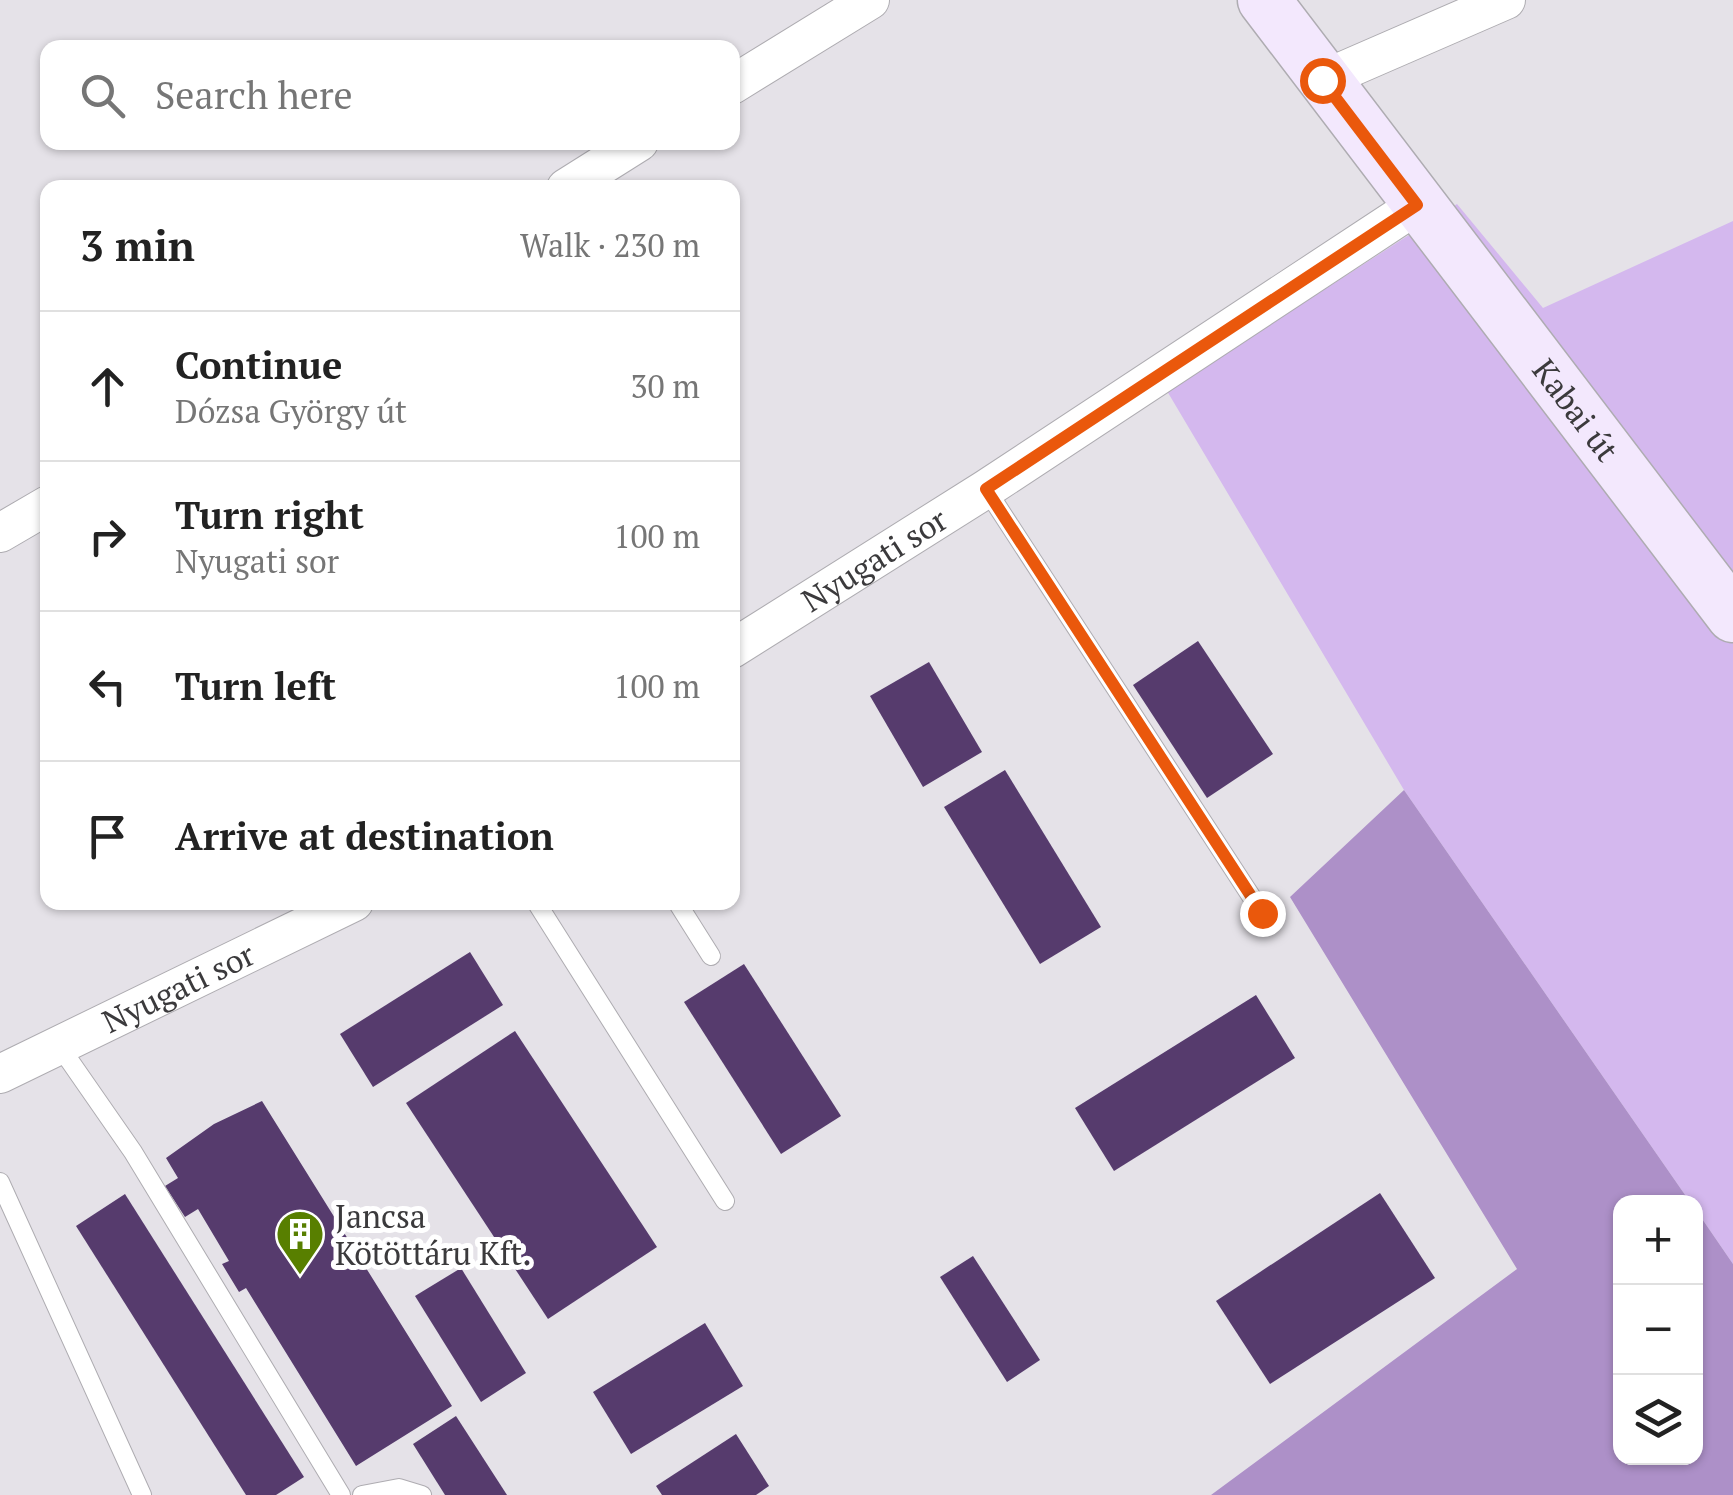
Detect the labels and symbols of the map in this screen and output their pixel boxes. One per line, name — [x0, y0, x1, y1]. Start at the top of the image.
route start — [1300, 58, 1346, 104]
street label: Kabai út — [1523, 350, 1629, 470]
street label: Nyugati sor — [794, 498, 955, 621]
route end — [1240, 891, 1286, 937]
street label: Nyugati sor — [95, 932, 262, 1042]
place label: Jancsa Kötöttáru Kft. — [335, 1195, 531, 1274]
building icon: Jancsa Kötöttáru Kft. — [274, 1208, 326, 1276]

